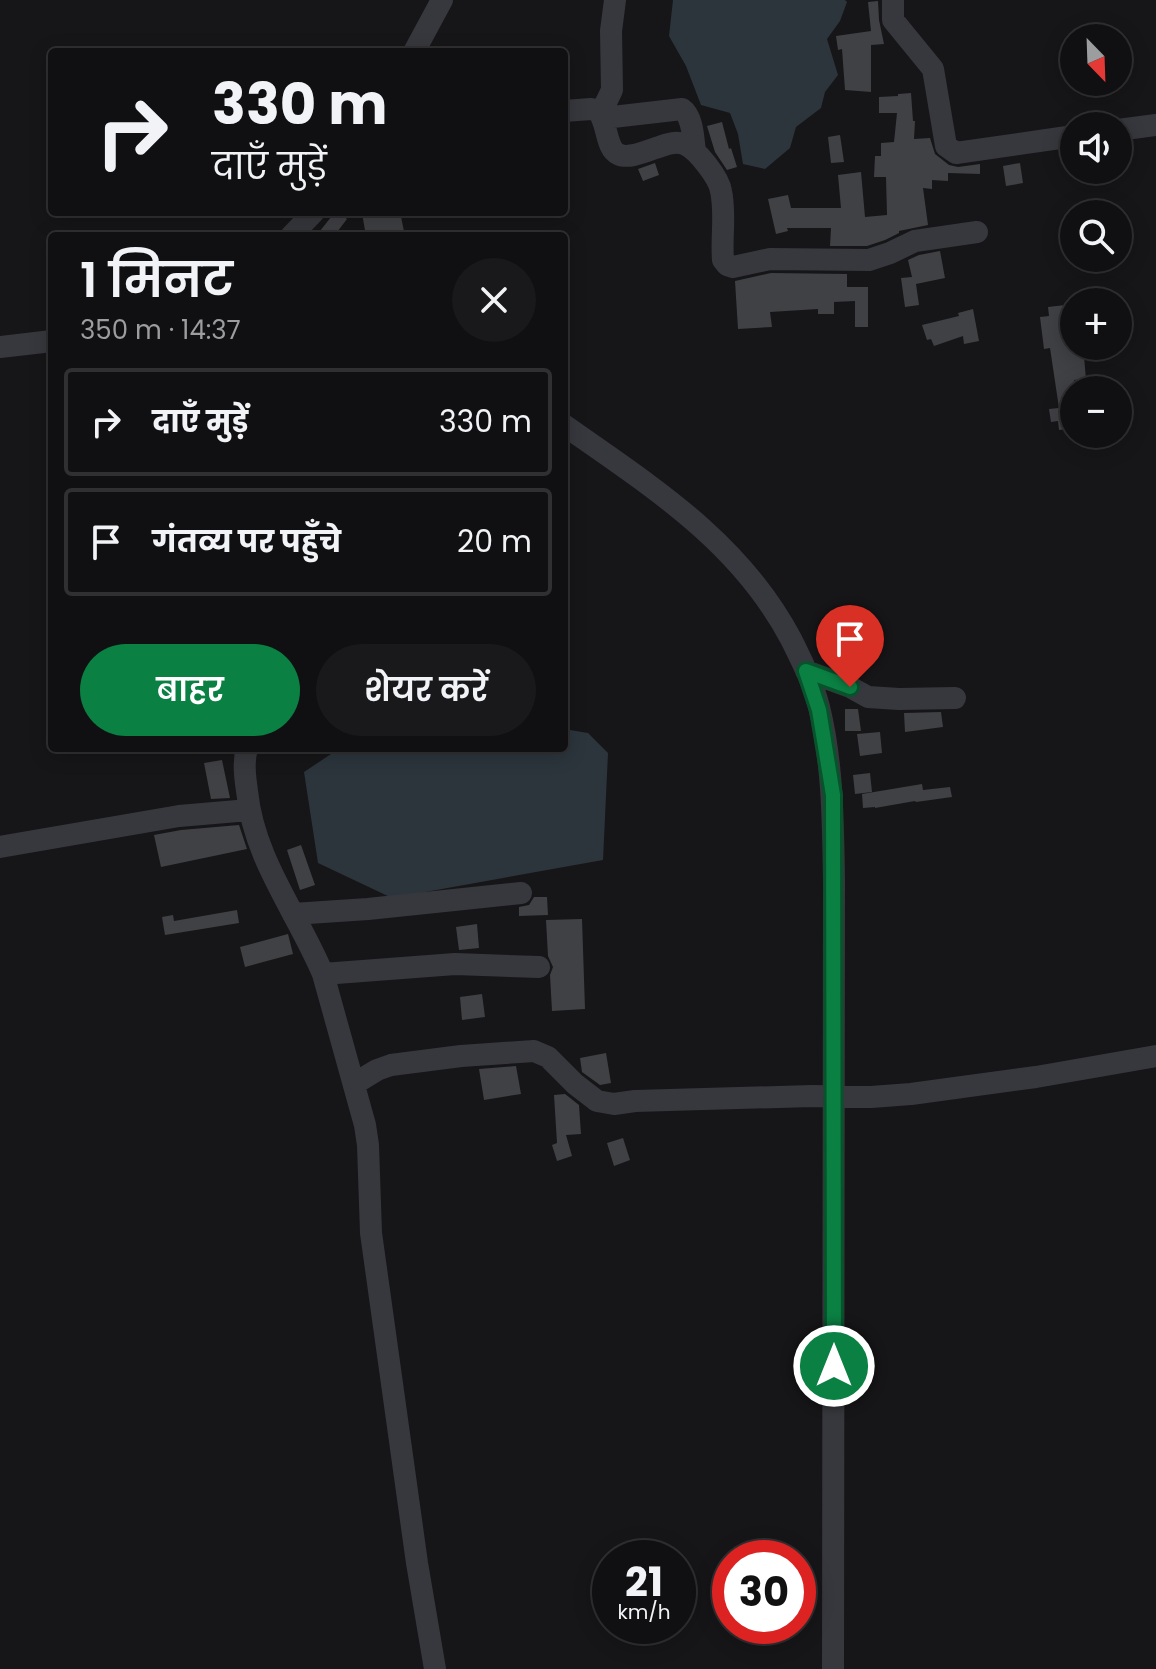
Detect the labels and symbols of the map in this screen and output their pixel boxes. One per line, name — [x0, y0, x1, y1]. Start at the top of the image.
north arrow — [1060, 24, 1132, 96]
pin — [816, 605, 884, 687]
position arrow — [792, 1324, 876, 1408]
speed limit sign: 30 — [712, 1540, 816, 1644]

